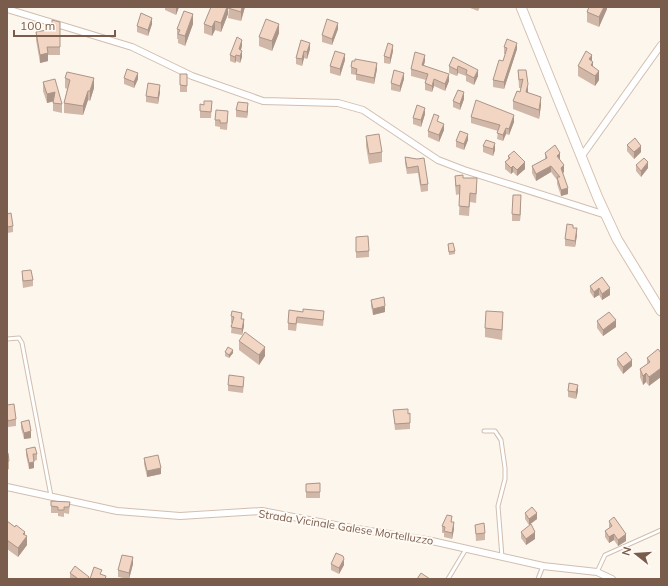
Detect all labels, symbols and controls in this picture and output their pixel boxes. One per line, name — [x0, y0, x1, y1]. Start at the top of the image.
scale bar — [14, 12, 115, 38]
text: 100 m — [20, 18, 55, 33]
street label: Strada Vicinale Galese Mortelluzzo — [258, 506, 434, 548]
north arrow — [616, 534, 656, 574]
text: N — [619, 545, 634, 557]

